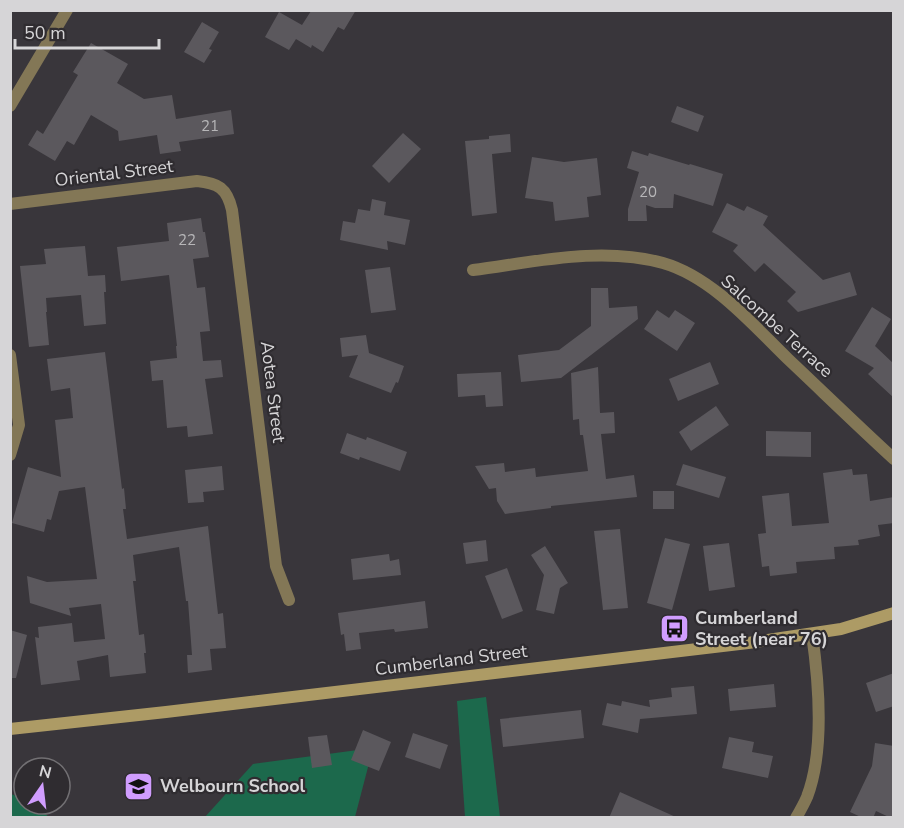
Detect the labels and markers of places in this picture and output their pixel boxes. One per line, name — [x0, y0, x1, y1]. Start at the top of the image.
place label: Cumberland Street (near 76) — [695, 606, 828, 651]
bus stop icon: Cumberland Street (near 76) — [658, 612, 690, 644]
school or university icon: Welbourn School — [123, 770, 155, 802]
place label: Welbourn School — [160, 774, 306, 798]

